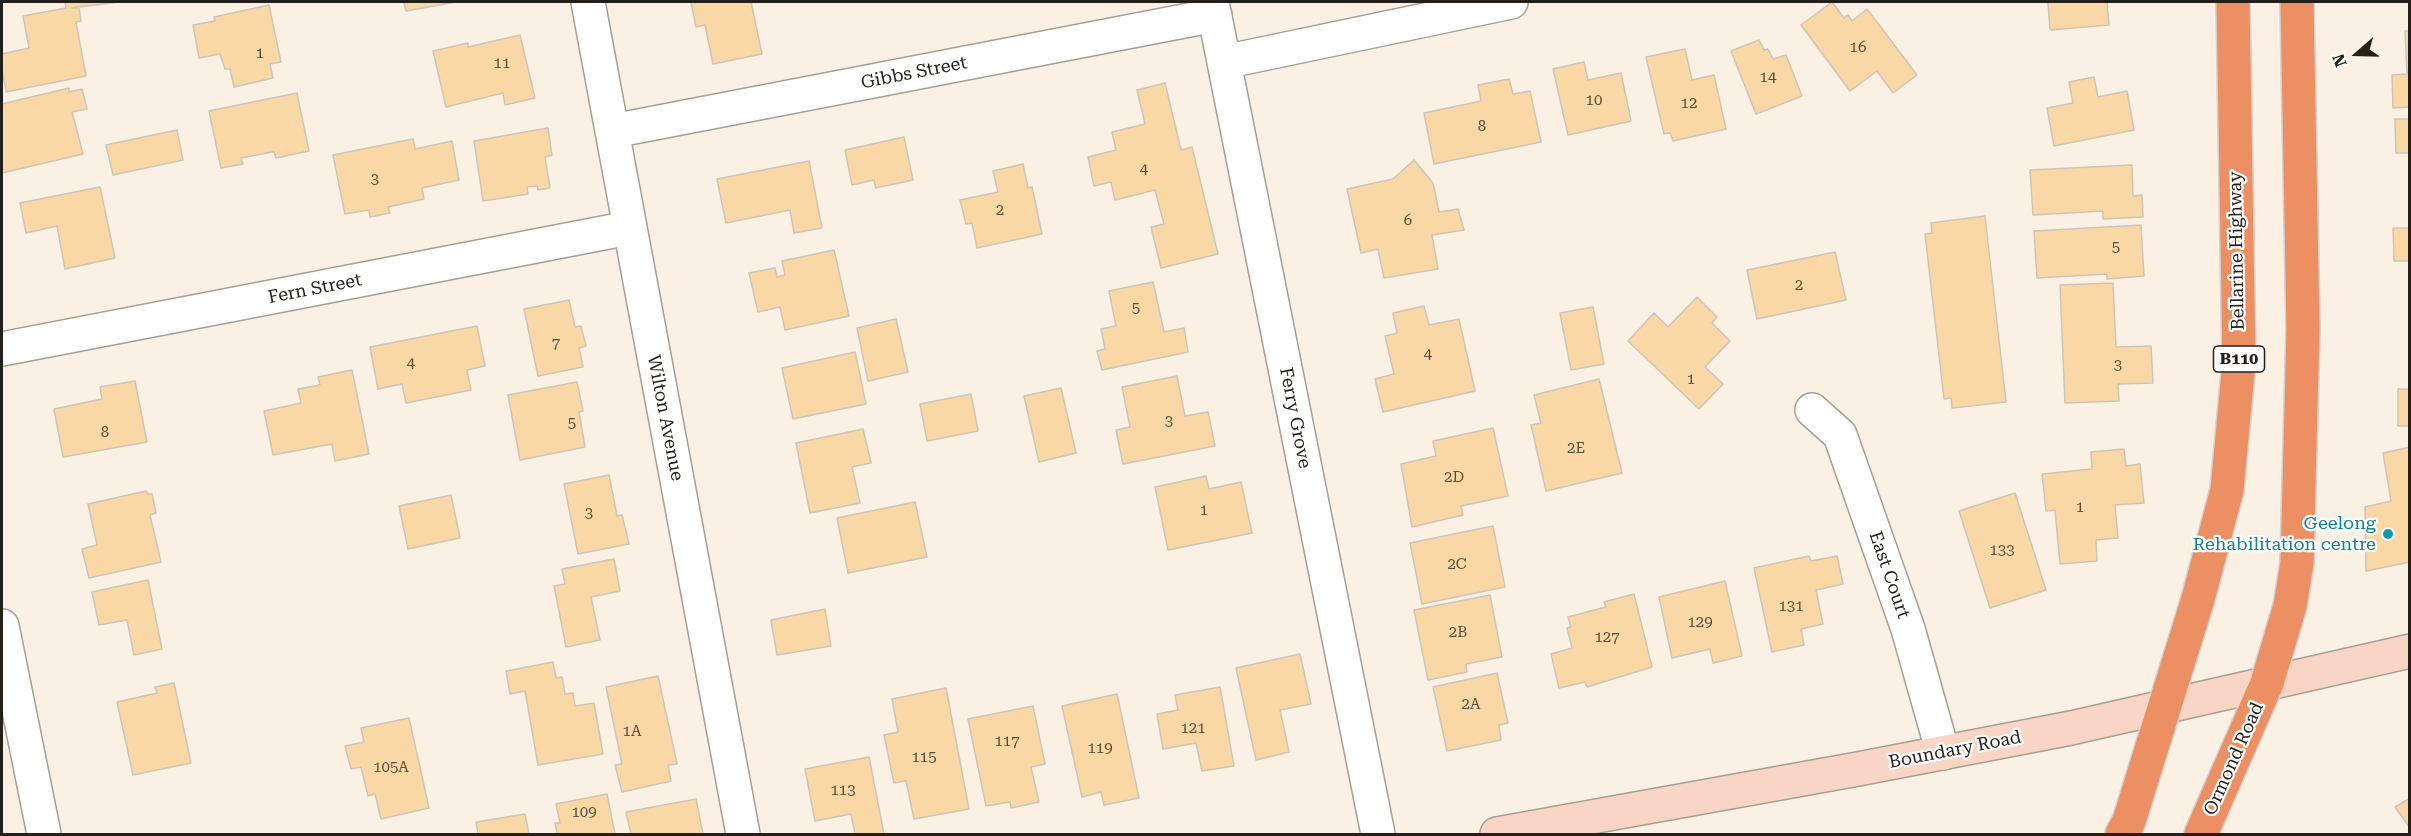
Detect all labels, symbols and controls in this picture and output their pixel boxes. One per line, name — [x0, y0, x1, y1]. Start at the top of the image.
north arrow — [2327, 24, 2387, 84]
house number: 16 — [1850, 39, 1866, 57]
house number: 1 — [256, 45, 264, 63]
text: N — [2329, 51, 2351, 69]
street label: Gibbs Street — [859, 52, 969, 94]
house number: 11 — [494, 55, 510, 73]
house number: 14 — [1760, 69, 1776, 87]
house number: 10 — [1586, 92, 1602, 110]
house number: 12 — [1681, 95, 1697, 113]
house number: 8 — [1478, 118, 1486, 136]
house number: 4 — [1140, 161, 1148, 179]
house number: 3 — [371, 171, 379, 189]
street label: Bellarine Highway — [2225, 171, 2249, 331]
house number: 2 — [996, 202, 1004, 220]
house number: 6 — [1404, 212, 1412, 230]
house number: 5 — [2112, 239, 2120, 257]
street label: Fern Street — [266, 269, 364, 309]
house number: 2 — [1795, 277, 1803, 295]
house number: 5 — [1132, 300, 1140, 318]
house number: 7 — [552, 335, 560, 353]
house number: 4 — [1424, 346, 1432, 364]
road number: B110 — [2214, 346, 2264, 372]
street label: Wilton Avenue — [642, 353, 688, 483]
house number: 4 — [407, 355, 415, 373]
house number: 3 — [2114, 357, 2122, 375]
street label: Ferry Grove — [1275, 366, 1315, 470]
house number: 1 — [1687, 371, 1695, 389]
house number: 3 — [1165, 413, 1173, 431]
house number: 5 — [568, 415, 576, 433]
house number: 8 — [101, 424, 109, 442]
house number: 2E — [1567, 440, 1585, 458]
house number: 2D — [1444, 469, 1464, 487]
house number: 1 — [2076, 499, 2084, 517]
house number: 1 — [1200, 502, 1208, 520]
house number: 3 — [585, 505, 593, 523]
place label: Geelong Rehabilitation centre — [2193, 513, 2376, 556]
marker: Geelong Rehabilitation centre — [2381, 527, 2395, 541]
street label: East Court — [1864, 529, 1914, 621]
house number: 133 — [1989, 542, 2015, 560]
house number: 2C — [1447, 556, 1467, 574]
house number: 131 — [1778, 598, 1804, 616]
house number: 129 — [1687, 614, 1713, 632]
house number: 2B — [1449, 624, 1467, 642]
house number: 127 — [1594, 629, 1620, 647]
house number: 2A — [1462, 696, 1480, 714]
street label: Ormond Road — [2200, 699, 2268, 819]
house number: 121 — [1180, 720, 1206, 738]
house number: 1A — [623, 723, 641, 741]
street label: Boundary Road — [1887, 727, 2023, 773]
house number: 117 — [994, 733, 1020, 751]
house number: 119 — [1087, 740, 1113, 758]
house number: 115 — [911, 749, 937, 767]
house number: 105A — [373, 759, 409, 777]
house number: 113 — [830, 782, 856, 800]
house number: 109 — [571, 804, 597, 822]

